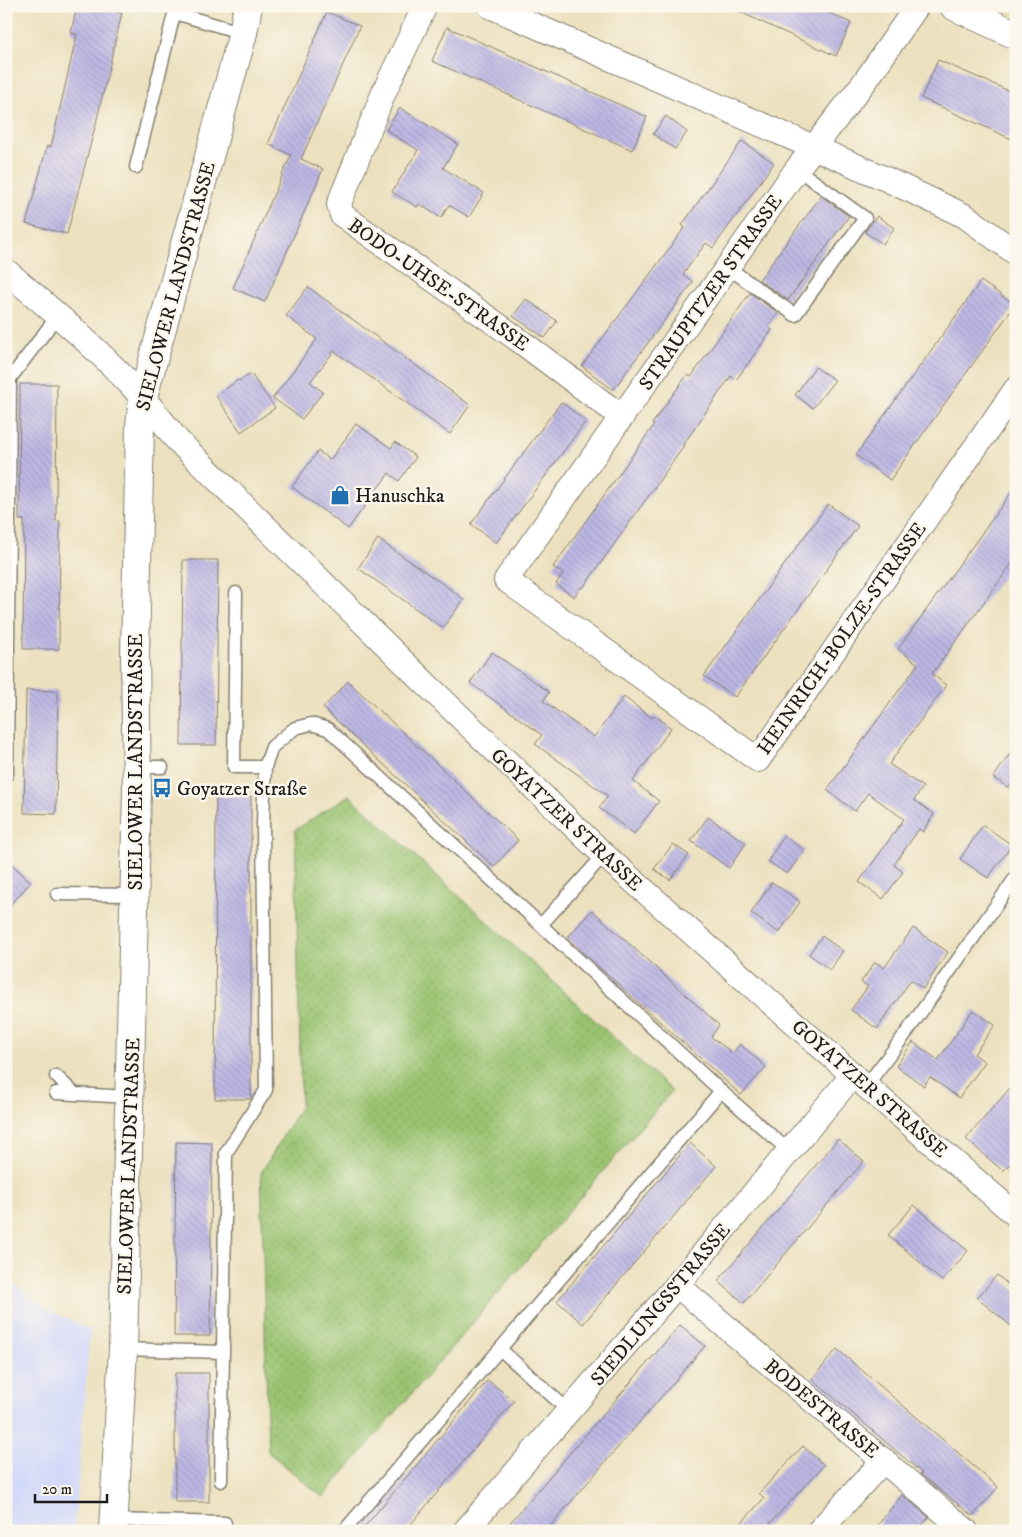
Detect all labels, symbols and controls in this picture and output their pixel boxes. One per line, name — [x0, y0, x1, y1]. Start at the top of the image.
street label: SIELOWER LANDSTRASSE — [131, 159, 222, 414]
street label: STRAUPITZER STRASSE — [634, 190, 788, 396]
street label: BODO-UHSE-STRASSE — [343, 213, 534, 357]
shop icon: Hanuschka — [329, 484, 351, 506]
place label: Hanuschka — [355, 484, 445, 509]
street label: HEINRICH-BOLZE-STRASSE — [752, 518, 932, 760]
street label: SIELOWER LANDSTRASSE — [124, 634, 149, 890]
street label: GOYATZER STRASSE — [485, 743, 647, 897]
bus stop icon: Goyatzer Straße — [151, 777, 173, 799]
place label: Goyatzer Straße — [177, 777, 307, 802]
street label: GOYATZER STRASSE — [786, 1015, 952, 1164]
street label: SIELOWER LANDSTRASSE — [113, 1037, 146, 1295]
street label: SIEDLUNGSSTRASSE — [586, 1219, 737, 1391]
street label: BODESTRASSE — [759, 1354, 884, 1464]
scale bar — [35, 1472, 108, 1504]
text: 20 m — [42, 1480, 72, 1499]

